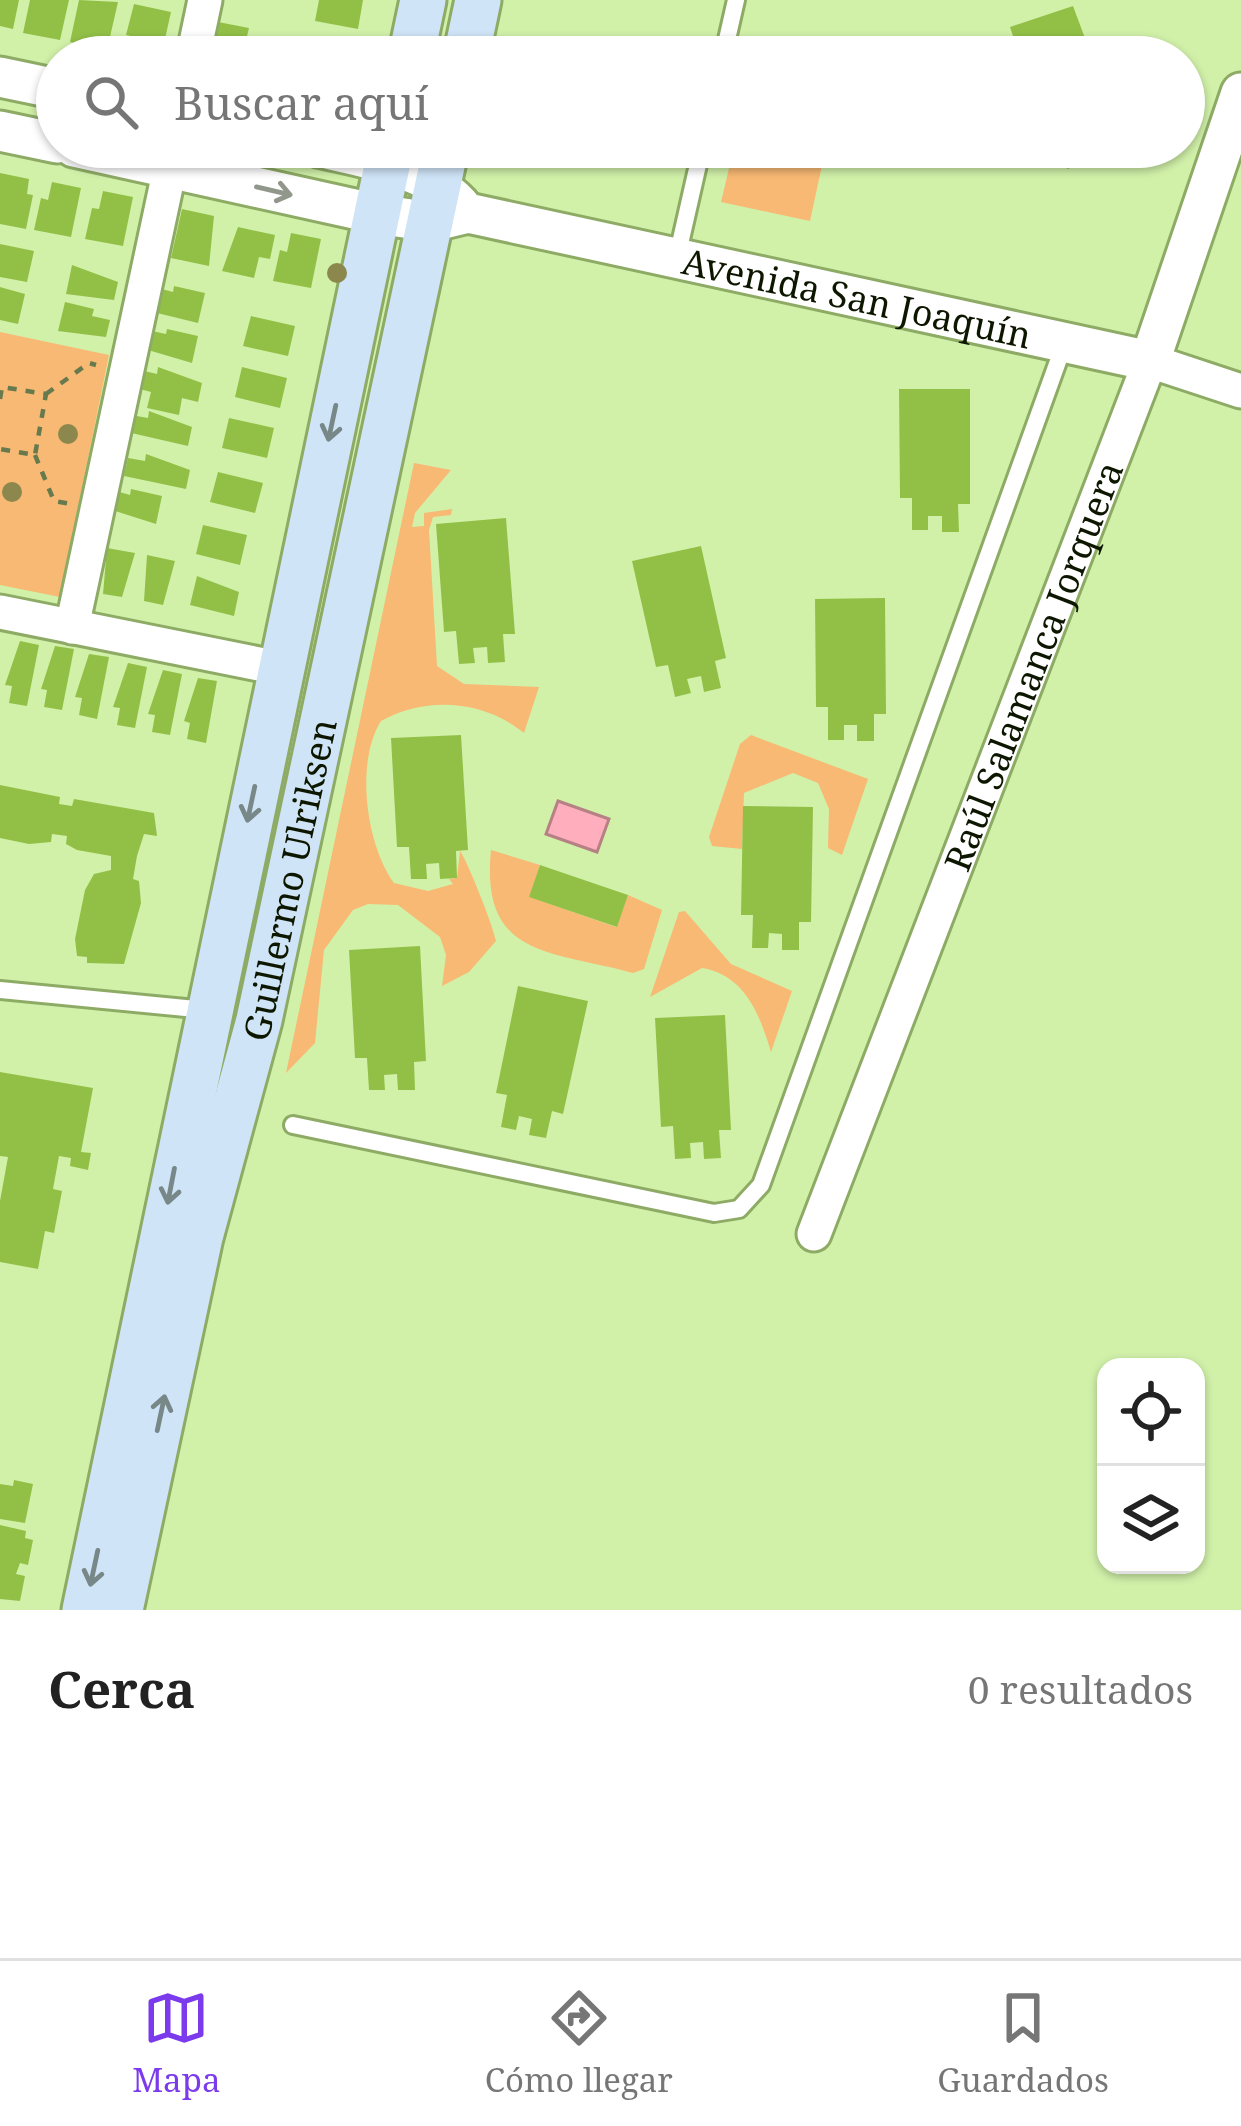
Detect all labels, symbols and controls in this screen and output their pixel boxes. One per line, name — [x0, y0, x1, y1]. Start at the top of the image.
search box — [36, 36, 1205, 168]
icon: search — [78, 69, 144, 135]
text: Buscar aquí — [174, 72, 429, 133]
one-way arrow — [254, 180, 292, 203]
street label: Avenida San Joaquín — [678, 236, 1036, 359]
one-way arrow — [320, 403, 343, 441]
street label: Raúl Salamanca Jorquera — [932, 454, 1134, 877]
street label: Guillermo Ulriksen — [230, 714, 347, 1046]
one-way arrow — [238, 784, 261, 823]
one-way arrow — [159, 1165, 181, 1204]
map controls — [1097, 1358, 1205, 1574]
button: locate — [1097, 1358, 1205, 1466]
one-way arrow — [151, 1395, 174, 1433]
button: layers — [1097, 1466, 1205, 1574]
one-way arrow — [82, 1548, 104, 1587]
text: Cerca — [48, 1653, 195, 1723]
text: 0 resultados — [968, 1662, 1193, 1715]
tab: Mapa — [132, 1985, 221, 2102]
tab: Cómo llegar — [485, 1985, 673, 2102]
tab: Guardados — [937, 1985, 1109, 2102]

